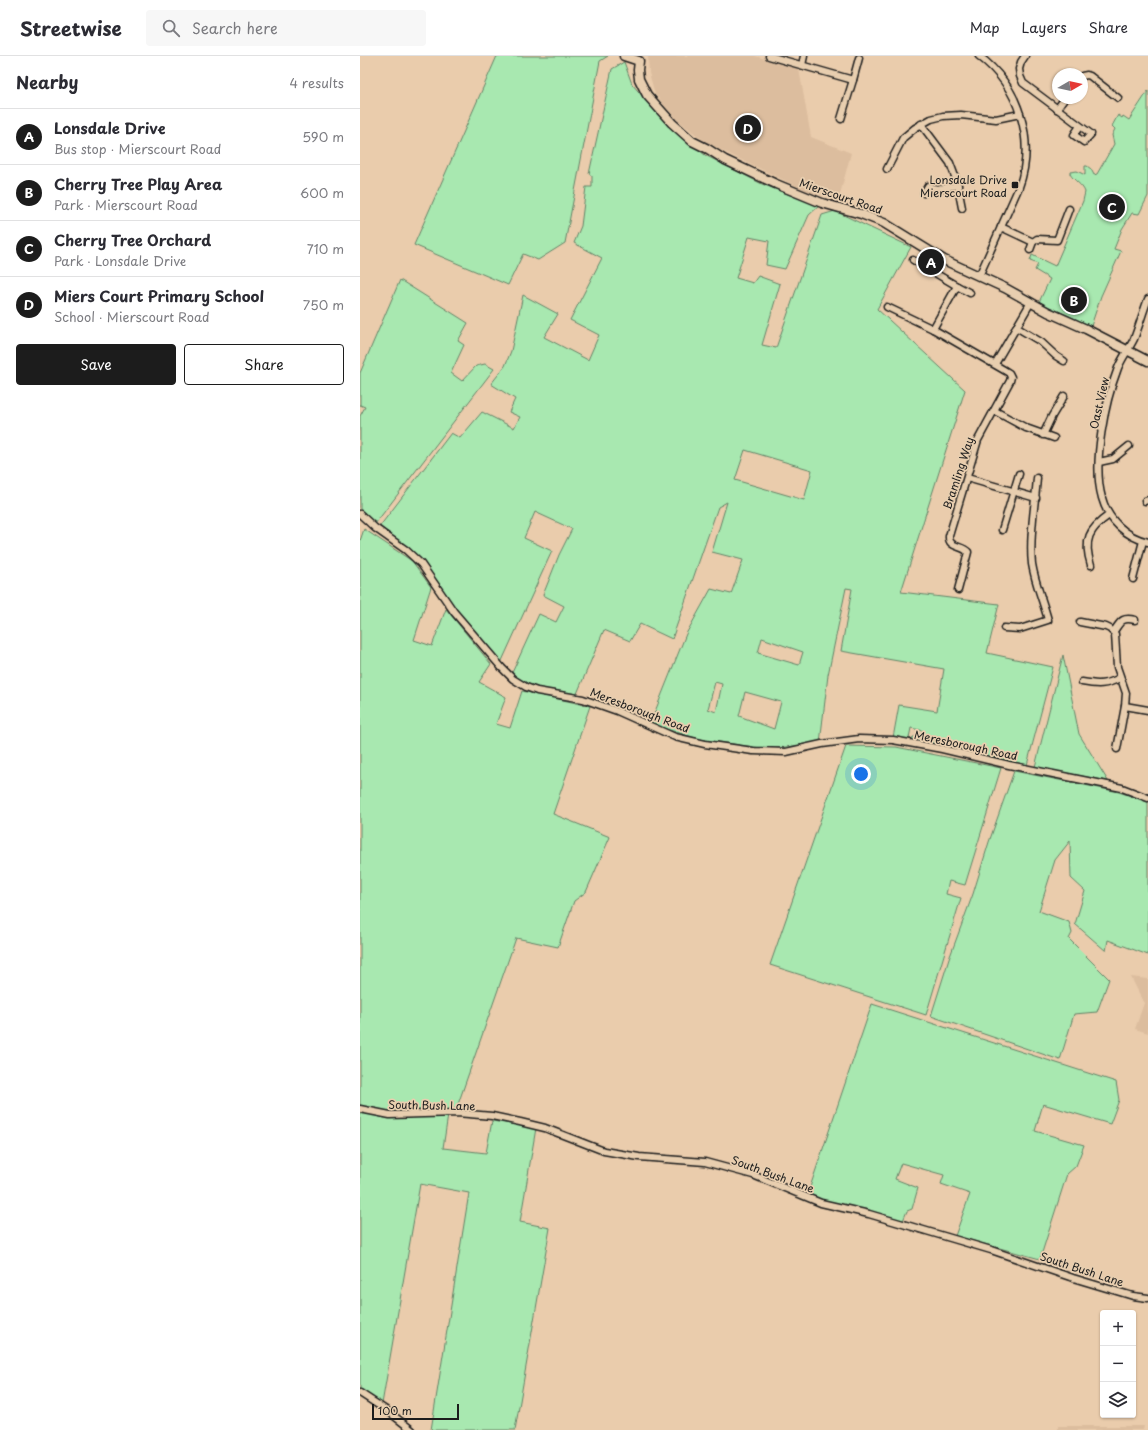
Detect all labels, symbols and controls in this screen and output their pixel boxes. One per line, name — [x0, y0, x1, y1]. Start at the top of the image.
search box — [146, 10, 426, 46]
text: Streetwise — [20, 14, 122, 42]
text: Search here — [192, 16, 278, 39]
icon: search — [160, 17, 182, 39]
text: Map — [970, 17, 1000, 38]
text: Layers — [1022, 17, 1067, 38]
text: Share — [1089, 17, 1128, 38]
north arrow — [1052, 68, 1088, 104]
text: Nearby — [16, 69, 78, 95]
text: 4 results — [290, 73, 344, 92]
pin: D — [735, 113, 761, 143]
text: Lonsdale Drive — [54, 116, 165, 139]
text: A — [24, 127, 34, 146]
text: 590 m — [302, 127, 344, 146]
text: Bus stop · Mierscourt Road — [54, 139, 221, 158]
place label: Lonsdale Drive Mierscourt Road — [920, 171, 1008, 201]
text: Cherry Tree Play Area — [54, 172, 222, 195]
street label: Mierscourt Road — [797, 174, 885, 218]
marker: Lonsdale Drive Mierscourt Road — [1010, 180, 1020, 190]
text: B — [25, 183, 33, 202]
text: 600 m — [300, 183, 344, 202]
pin: C — [1099, 192, 1125, 222]
text: Park · Mierscourt Road — [54, 195, 198, 214]
text: Cherry Tree Orchard — [54, 228, 211, 251]
text: C — [24, 239, 34, 258]
text: 710 m — [307, 239, 344, 258]
pin: A — [918, 247, 944, 277]
text: Park · Lonsdale Drive — [54, 251, 186, 270]
text: Miers Court Primary School — [54, 284, 264, 307]
pin: B — [1061, 285, 1087, 315]
text: D — [24, 295, 34, 314]
text: 750 m — [303, 295, 344, 314]
text: School · Mierscourt Road — [54, 307, 210, 326]
button: Save — [16, 344, 176, 385]
button: Share — [184, 344, 344, 385]
street label: Oast View — [1085, 375, 1113, 431]
street label: Bramling Way — [938, 434, 978, 512]
street label: Meresborough Road — [588, 683, 692, 737]
street label: Meresborough Road — [913, 726, 1019, 764]
your location — [851, 764, 871, 784]
street label: South Bush Lane — [388, 1096, 476, 1114]
street label: South Bush Lane — [729, 1151, 817, 1197]
street label: South Bush Lane — [1038, 1247, 1126, 1291]
map controls — [1100, 1310, 1136, 1418]
button: + — [1100, 1310, 1136, 1346]
button: − — [1100, 1346, 1136, 1382]
button: layers — [1100, 1382, 1136, 1418]
scale bar — [372, 1402, 459, 1421]
text: 100 m — [378, 1402, 412, 1419]

